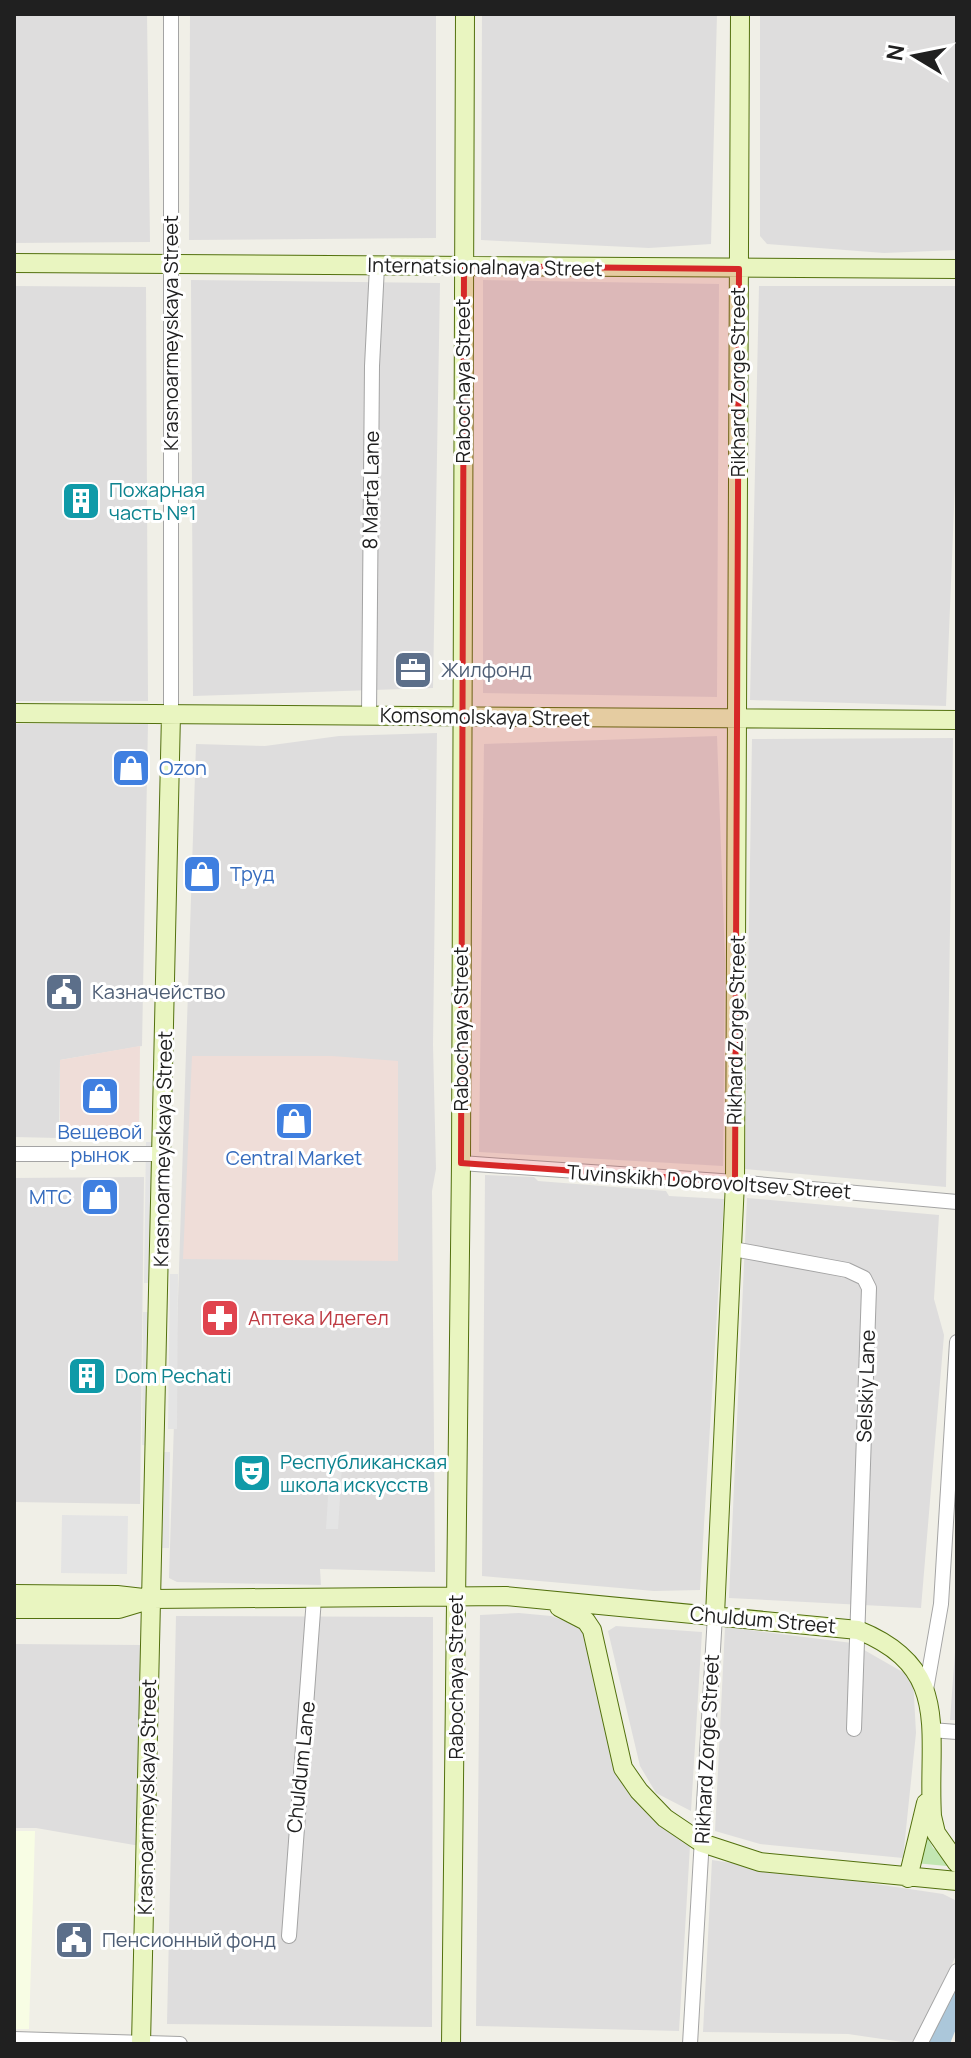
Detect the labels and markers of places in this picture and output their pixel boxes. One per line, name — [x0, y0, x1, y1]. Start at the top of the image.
place label: Пожарная часть №1 — [109, 476, 205, 526]
building icon: Пожарная часть №1 — [60, 480, 102, 522]
office icon: Жилфонд — [392, 649, 434, 691]
place label: Жилфонд — [441, 656, 532, 683]
shop icon: Ozon — [110, 747, 152, 789]
place label: Ozon — [159, 754, 207, 781]
shop icon: Труд — [181, 853, 223, 895]
place label: Труд — [230, 860, 275, 887]
public building icon: Казначейство — [43, 971, 85, 1013]
place label: Казначейство — [92, 978, 226, 1005]
shop icon: Вещевой рынок — [79, 1075, 121, 1117]
shop icon: Central Market — [273, 1100, 315, 1142]
place label: Вещевой рынок — [58, 1118, 142, 1168]
place label: Central Market — [226, 1144, 362, 1171]
shop icon: МТС — [79, 1176, 121, 1218]
place label: МТС — [29, 1183, 72, 1210]
pharmacy icon: Аптека Идегел — [199, 1297, 241, 1339]
place label: Аптека Идегел — [248, 1304, 389, 1331]
building icon: Dom Pechati — [66, 1355, 108, 1397]
place label: Dom Pechati — [115, 1362, 232, 1389]
place label: Республиканская школа искусств — [280, 1448, 447, 1498]
theatre icon: Республиканская школа искусств — [231, 1452, 273, 1494]
public building icon: Пенсионный фонд — [53, 1919, 95, 1961]
place label: Пенсионный фонд — [102, 1926, 276, 1953]

